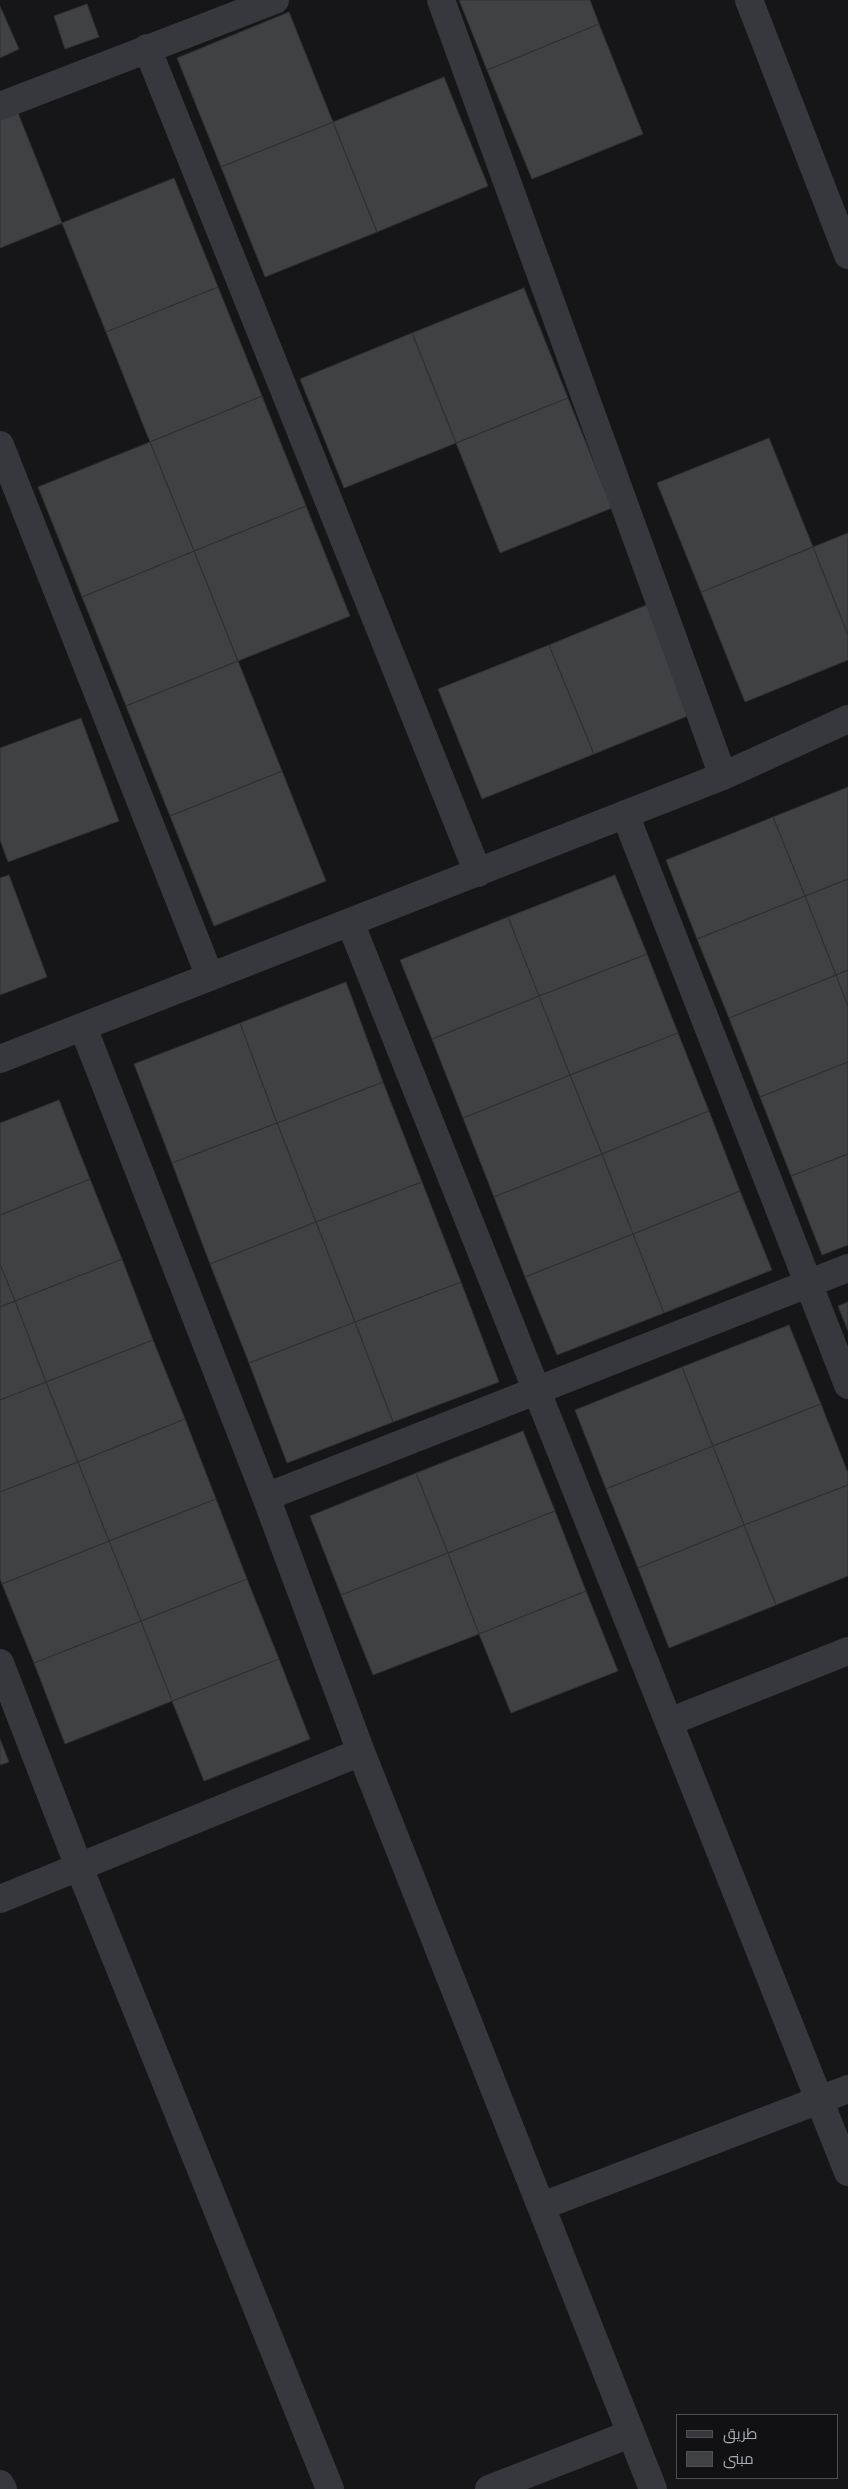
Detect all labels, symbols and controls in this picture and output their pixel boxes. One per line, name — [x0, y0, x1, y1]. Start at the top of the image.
legend — [676, 2414, 838, 2479]
text: طريق — [723, 2425, 757, 2443]
text: مبنى — [723, 2450, 754, 2468]

